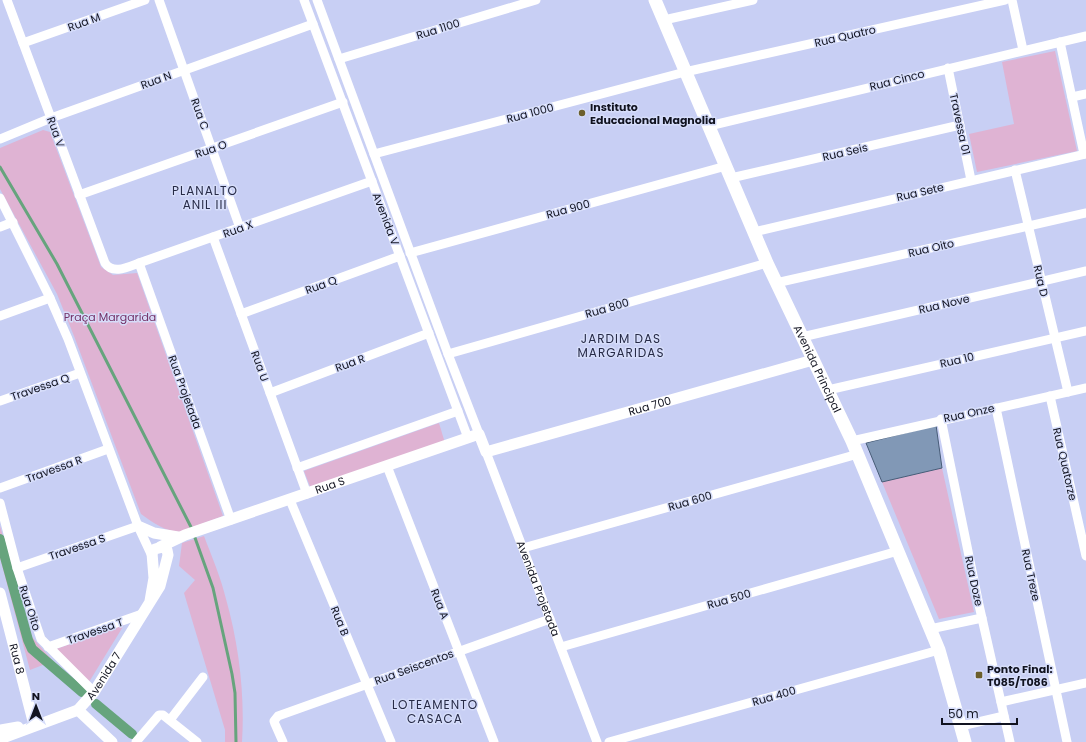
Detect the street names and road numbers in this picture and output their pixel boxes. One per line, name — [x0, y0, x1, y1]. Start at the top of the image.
street label: Rua M — [65, 9, 103, 35]
street label: Rua 1100 — [414, 15, 462, 43]
street label: Rua Quatro — [813, 21, 877, 51]
street label: Rua Cinco — [868, 65, 926, 95]
street label: Rua N — [138, 67, 174, 93]
street label: Travessa 01 — [946, 92, 974, 156]
street label: Rua C — [187, 96, 213, 132]
street label: Rua 1000 — [505, 99, 556, 127]
street label: Rua V — [43, 114, 69, 150]
street label: Rua O — [193, 136, 229, 162]
street label: Rua Seis — [821, 139, 869, 165]
street label: Rua Sete — [895, 179, 945, 205]
street label: Avenida V — [369, 190, 404, 248]
street label: Rua 900 — [544, 195, 592, 223]
street label: Rua X — [221, 216, 255, 242]
street label: Rua Oito — [907, 235, 955, 261]
street label: Rua D — [1030, 264, 1052, 299]
street label: Rua Q — [303, 272, 339, 298]
street label: Rua Nove — [917, 290, 971, 318]
street label: Rua 800 — [583, 294, 631, 322]
street label: Avenida Principal — [790, 322, 845, 415]
street label: Rua U — [247, 348, 273, 384]
street label: Rua 10 — [938, 348, 976, 372]
street label: Rua R — [333, 350, 367, 376]
street label: Rua Projetada — [164, 353, 206, 431]
street label: Travessa Q — [9, 369, 72, 404]
street label: Rua 700 — [626, 392, 673, 420]
street label: Rua Onze — [942, 400, 996, 426]
street label: Rua Quatorze — [1049, 426, 1081, 502]
street label: Travessa R — [24, 451, 85, 487]
street label: Rua S — [313, 473, 347, 498]
street label: Rua 600 — [666, 487, 714, 515]
street label: Travessa S — [47, 530, 107, 564]
street label: Avenida Projetada — [513, 538, 564, 639]
street label: Rua Treze — [1018, 548, 1044, 603]
street label: Rua Doze — [961, 555, 987, 608]
street label: Rua Oito — [15, 583, 45, 633]
street label: Rua 500 — [705, 585, 753, 613]
street label: Rua A — [427, 586, 453, 622]
street label: Rua B — [327, 604, 353, 639]
street label: Travessa T — [65, 614, 125, 648]
street label: Rua 8 — [5, 642, 29, 676]
street label: Rua Seiscentos — [372, 645, 456, 689]
street label: Avenida 7 — [83, 649, 125, 704]
street label: Rua 400 — [750, 682, 798, 710]

